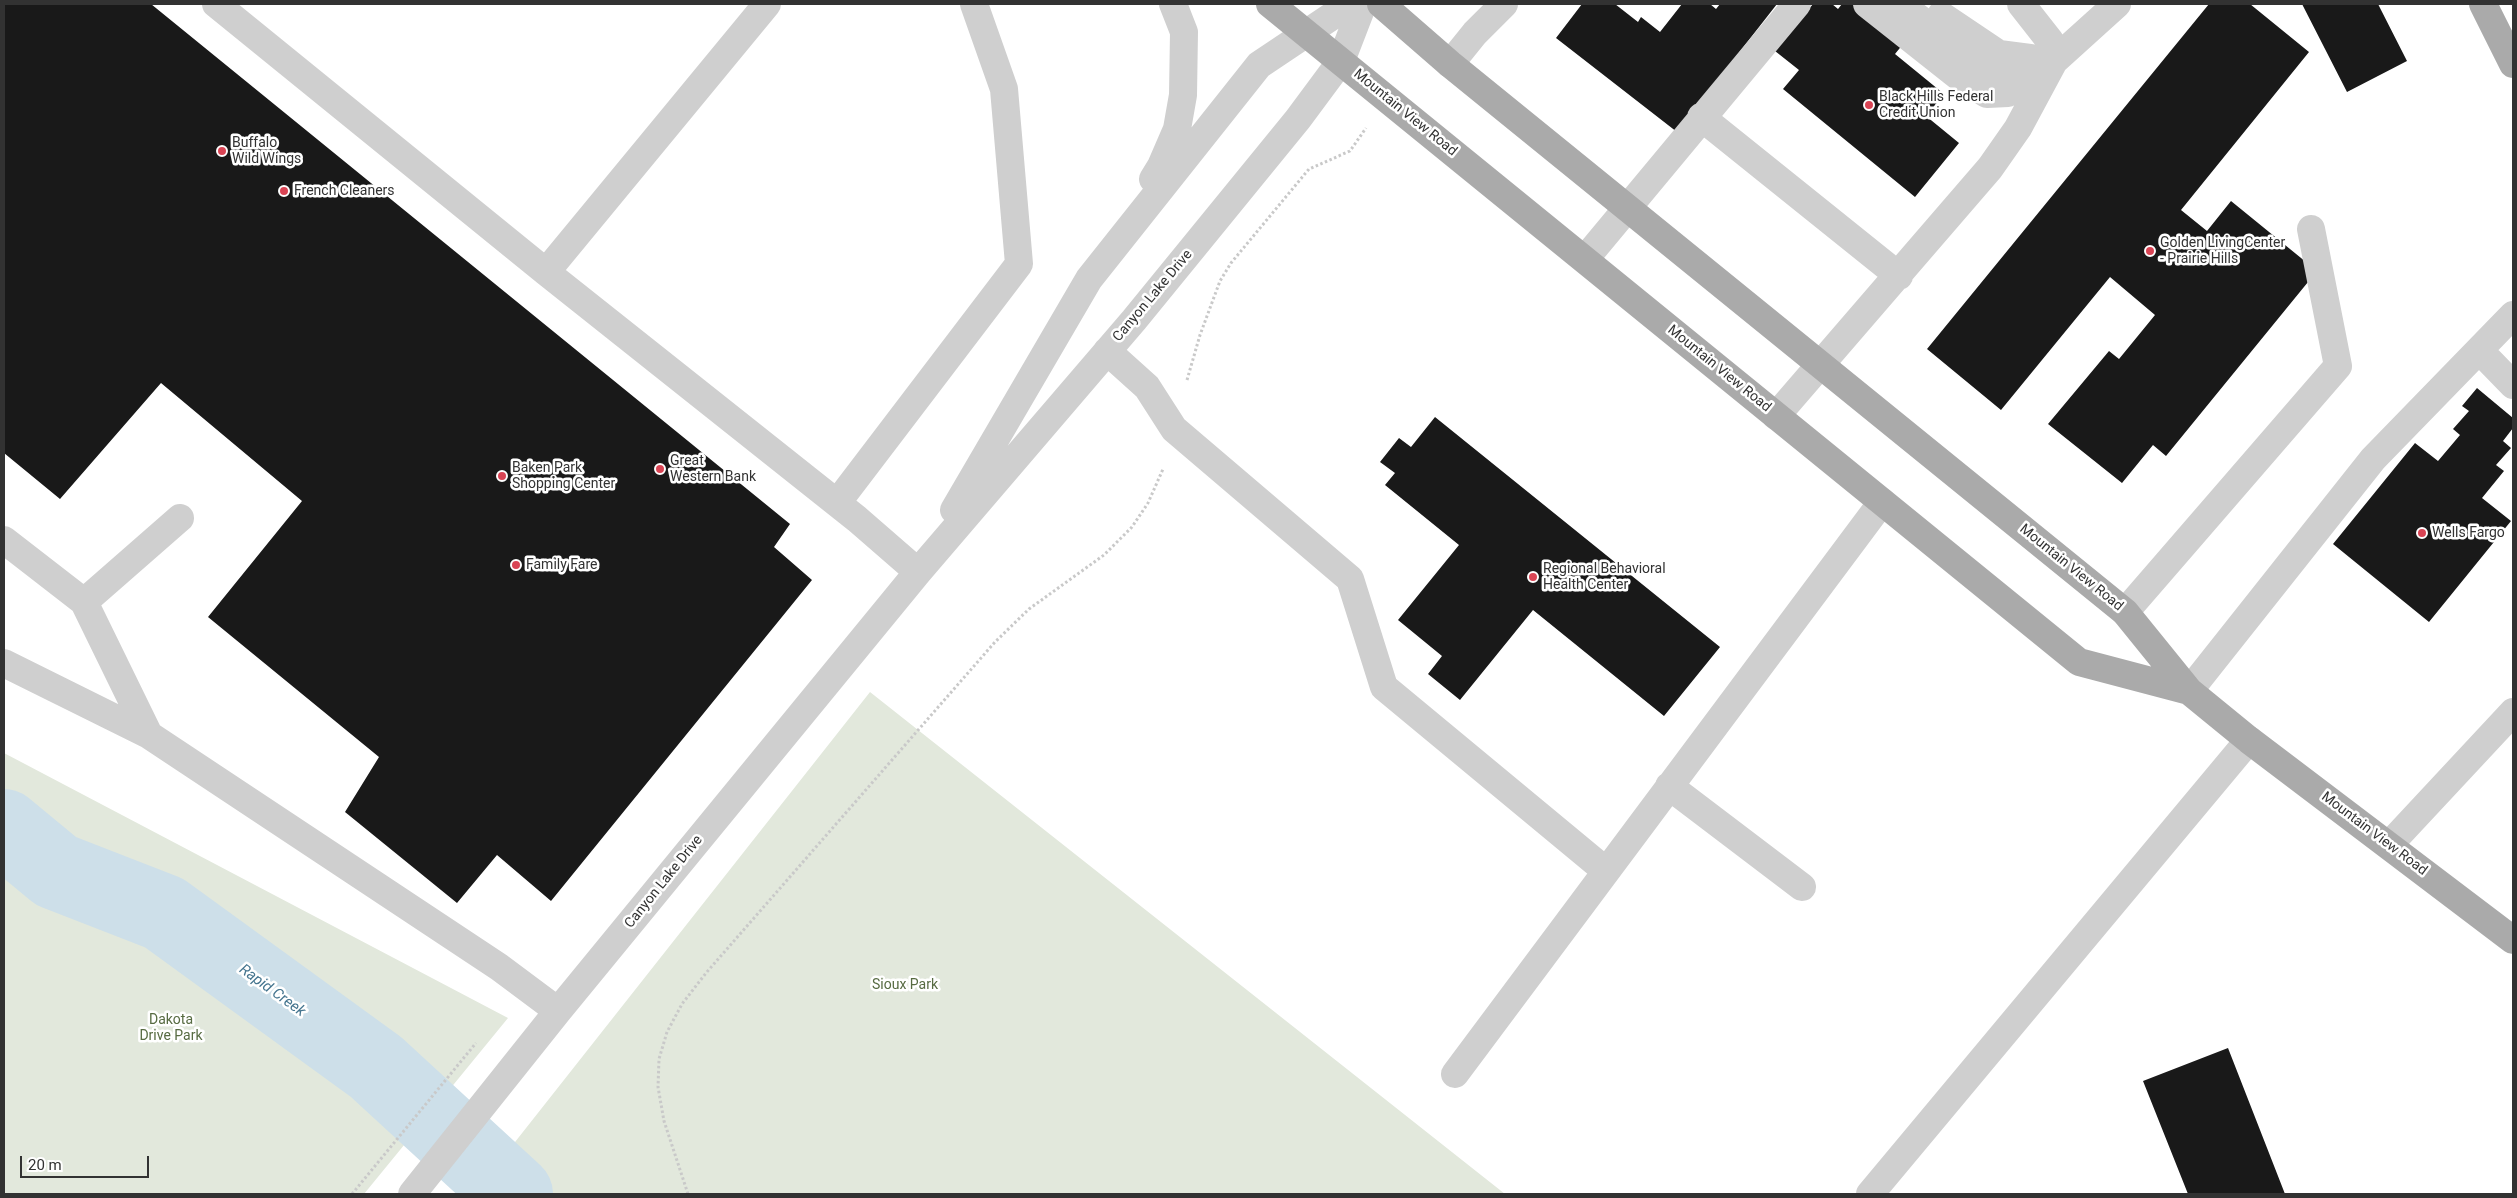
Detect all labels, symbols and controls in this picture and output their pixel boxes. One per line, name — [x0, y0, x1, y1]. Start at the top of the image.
street label: Mountain View Road — [1350, 66, 1460, 160]
place label: Black Hills Federal Credit Union — [1879, 89, 1993, 121]
marker: Black Hills Federal Credit Union — [1863, 99, 1875, 111]
place label: Buffalo Wild Wings — [232, 135, 301, 168]
marker: Buffalo Wild Wings — [216, 145, 228, 157]
place label: French Cleaners — [294, 183, 395, 199]
marker: French Cleaners — [278, 185, 290, 197]
place label: Golden LivingCenter - Prairie Hills — [2160, 235, 2285, 268]
marker: Golden LivingCenter - Prairie Hills — [2144, 245, 2156, 257]
street label: Canyon Lake Drive — [1110, 247, 1196, 345]
street label: Mountain View Road — [1664, 322, 1774, 416]
place label: Great Western Bank — [670, 453, 756, 486]
place label: Baken Park Shopping Center — [512, 460, 615, 492]
marker: Great Western Bank — [654, 463, 666, 475]
marker: Baken Park Shopping Center — [496, 470, 508, 482]
street label: Mountain View Road — [2016, 521, 2126, 615]
place label: Wells Fargo — [2432, 525, 2505, 541]
marker: Wells Fargo — [2416, 527, 2428, 539]
place label: Family Fare — [526, 557, 597, 573]
marker: Family Fare — [510, 559, 522, 571]
place label: Regional Behavioral Health Center — [1543, 561, 1666, 594]
marker: Regional Behavioral Health Center — [1527, 571, 1539, 583]
street label: Mountain View Road — [2318, 789, 2430, 879]
street label: Canyon Lake Drive — [621, 832, 707, 932]
water label: Rapid Creek — [235, 961, 309, 1021]
park label: Sioux Park — [872, 977, 938, 993]
park label: Dakota Drive Park — [139, 1012, 203, 1044]
scale bar — [22, 1146, 151, 1178]
text: 20 m — [28, 1156, 62, 1174]

